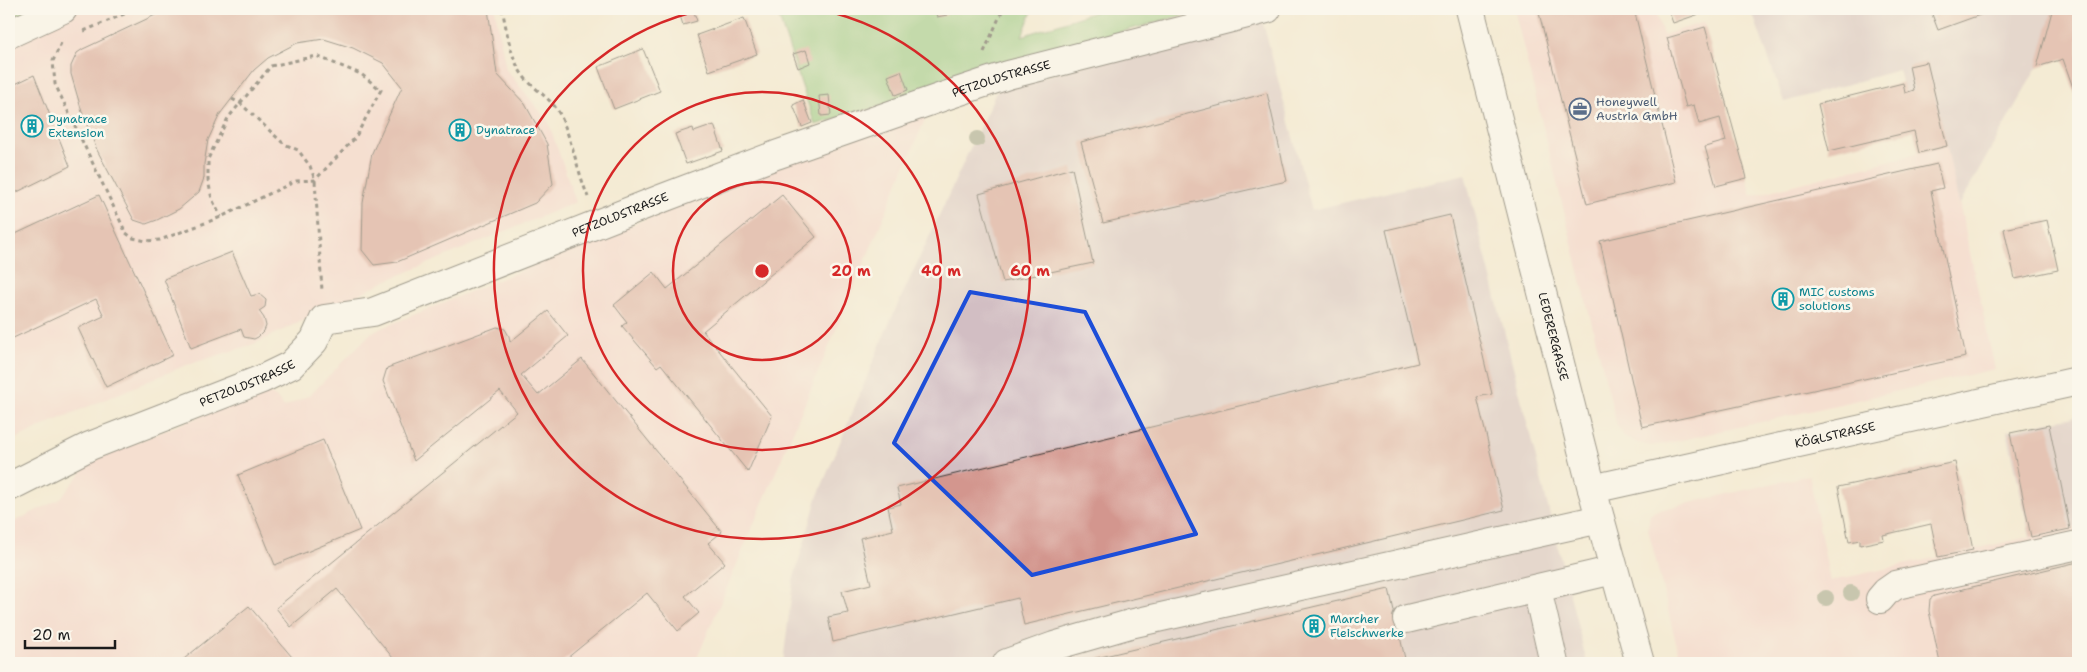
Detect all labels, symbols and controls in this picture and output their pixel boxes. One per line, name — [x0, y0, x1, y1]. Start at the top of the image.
street label: PETZOLDSTRASSE — [950, 56, 1052, 101]
place label: Honeywell Austria GmbH — [1596, 94, 1678, 124]
office icon: Honeywell Austria GmbH — [1568, 97, 1592, 121]
place label: Dynatrace Extension — [48, 111, 108, 141]
building icon: Dynatrace Extension — [20, 114, 44, 138]
building icon: Dynatrace — [448, 118, 472, 142]
place label: Dynatrace — [476, 122, 536, 138]
street label: PETZOLDSTRASSE — [570, 189, 671, 241]
text: 20 m — [831, 261, 871, 281]
text: 40 m — [921, 261, 961, 281]
text: 60 m — [1010, 261, 1050, 281]
centre of rings — [753, 262, 771, 280]
place label: MIC customs solutions — [1799, 284, 1875, 314]
building icon: MIC customs solutions — [1771, 287, 1795, 311]
street label: LEDERERGASSE — [1534, 291, 1572, 383]
street label: PETZOLDSTRASSE — [197, 356, 298, 411]
street label: KÖGLSTRASSE — [1793, 418, 1877, 452]
place label: Marcher Fleischwerke — [1330, 611, 1404, 641]
building icon: Marcher Fleischwerke — [1302, 614, 1326, 638]
scale bar — [25, 617, 115, 649]
text: 20 m — [32, 625, 71, 645]

